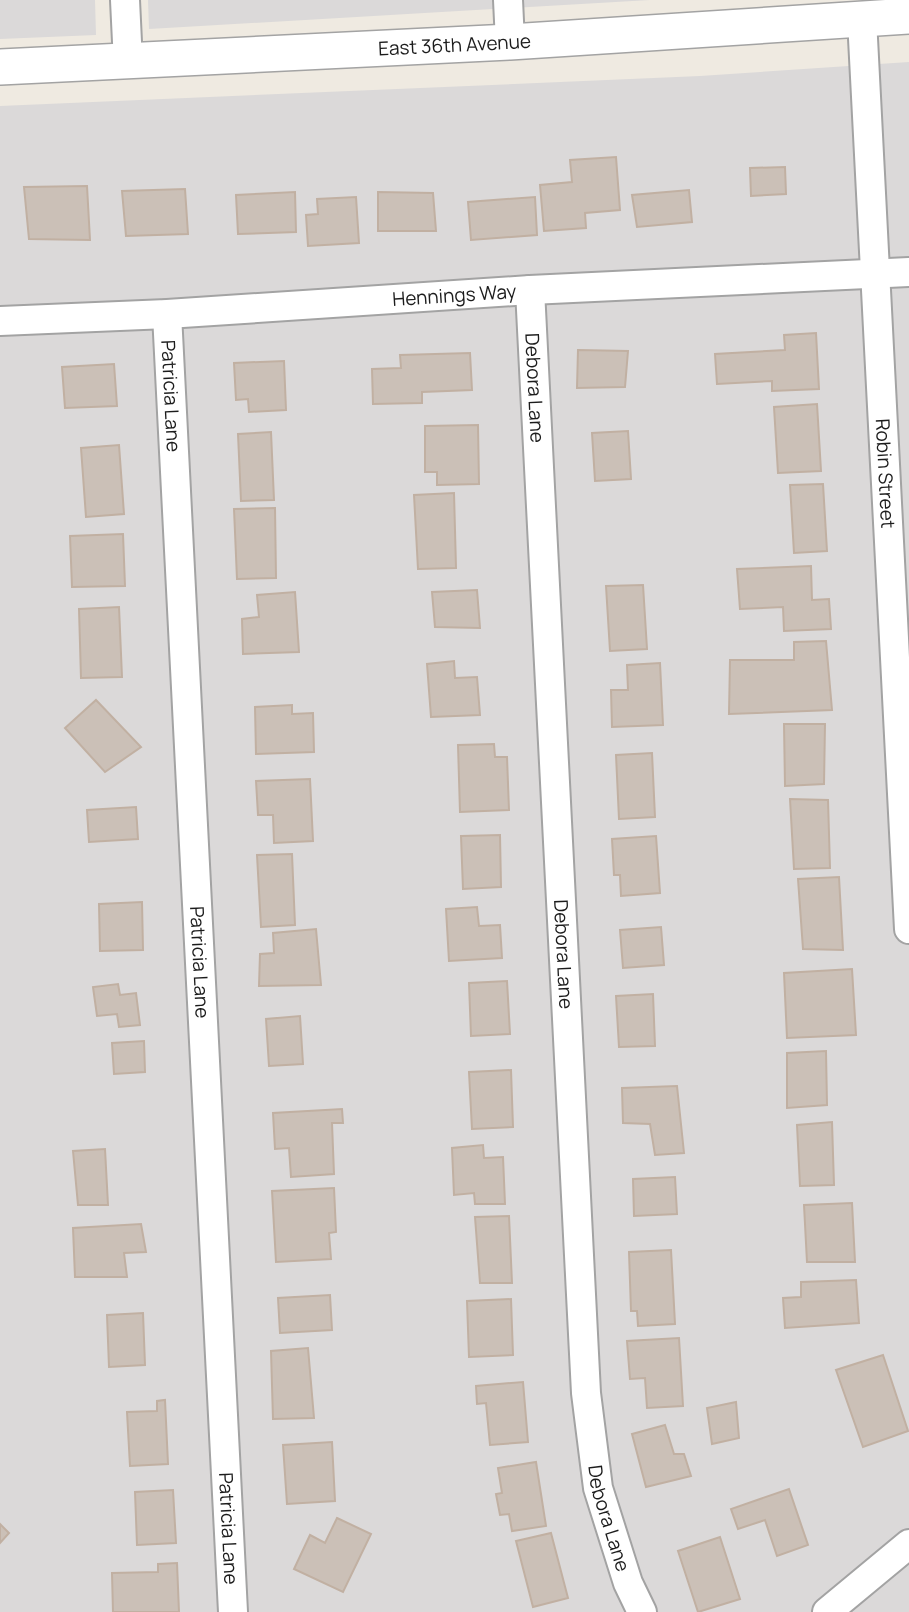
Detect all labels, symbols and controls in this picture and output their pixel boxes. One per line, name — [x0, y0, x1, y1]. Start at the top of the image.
street label: East 36th Avenue — [377, 28, 532, 61]
street label: Hennings Way — [391, 278, 517, 312]
street label: Debora Lane — [519, 332, 551, 443]
street label: Patricia Lane — [155, 339, 187, 453]
street label: Robin Street — [870, 418, 901, 529]
street label: Debora Lane — [548, 899, 579, 1010]
street label: Patricia Lane — [184, 905, 216, 1019]
street label: Debora Lane — [582, 1463, 637, 1575]
street label: Patricia Lane — [213, 1472, 245, 1585]

